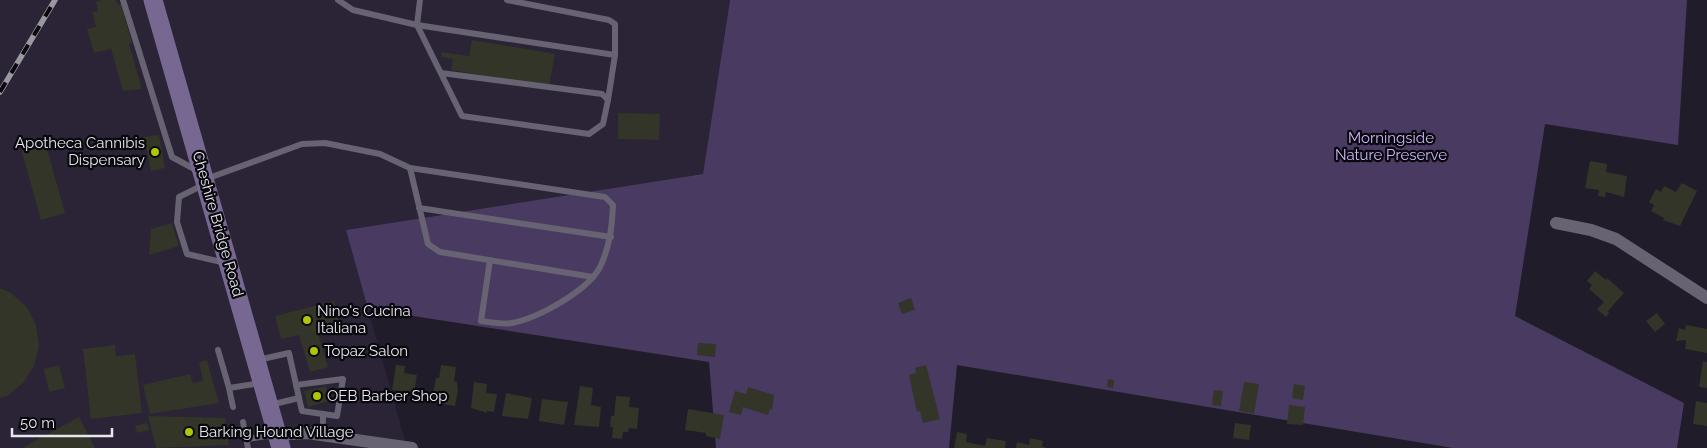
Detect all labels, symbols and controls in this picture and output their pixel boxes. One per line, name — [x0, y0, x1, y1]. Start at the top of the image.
park label: Morningside Nature Preserve — [1335, 129, 1447, 164]
place label: Apotheca Cannibis Dispensary — [15, 134, 145, 169]
marker: Apotheca Cannibis Dispensary — [149, 146, 161, 158]
street label: Cheshire Bridge Road — [189, 149, 247, 299]
place label: Nino's Cucina Italiana — [317, 302, 411, 337]
marker: Nino's Cucina Italiana — [301, 314, 313, 326]
place label: Topaz Salon — [324, 342, 408, 360]
marker: Topaz Salon — [308, 345, 320, 357]
place label: OEB Barber Shop — [327, 387, 447, 405]
marker: OEB Barber Shop — [311, 390, 323, 402]
scale bar — [12, 406, 112, 438]
text: 50 m — [20, 414, 55, 432]
place label: Barking Hound Village — [199, 423, 354, 441]
marker: Barking Hound Village — [183, 426, 195, 438]

